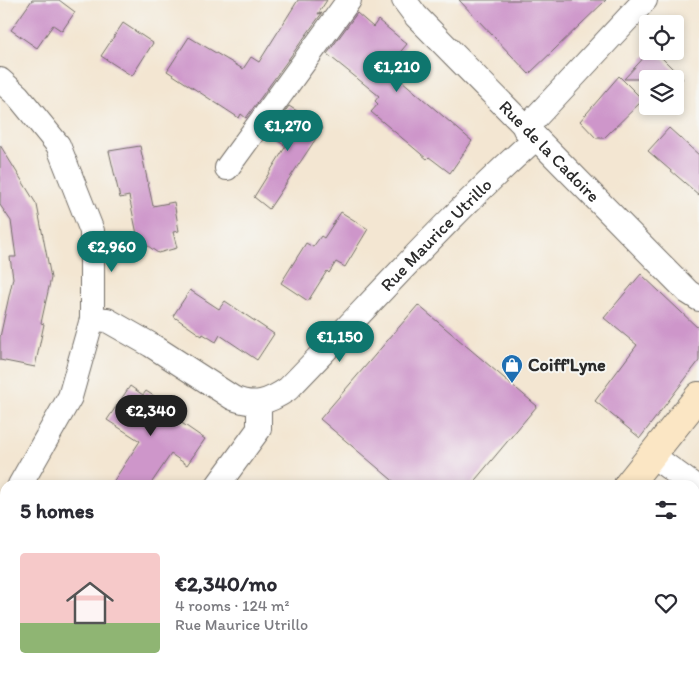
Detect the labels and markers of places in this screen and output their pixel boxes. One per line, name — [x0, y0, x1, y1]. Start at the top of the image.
pin: €1,210 — [356, 51, 438, 93]
pin: €1,270 — [247, 110, 329, 152]
pin: €2,960 — [71, 230, 153, 273]
pin: €1,150 — [299, 320, 381, 363]
shop icon: Coiff'Lyne — [500, 353, 524, 384]
place label: Coiff'Lyne — [528, 354, 606, 376]
pin: €2,340 — [110, 394, 192, 437]

